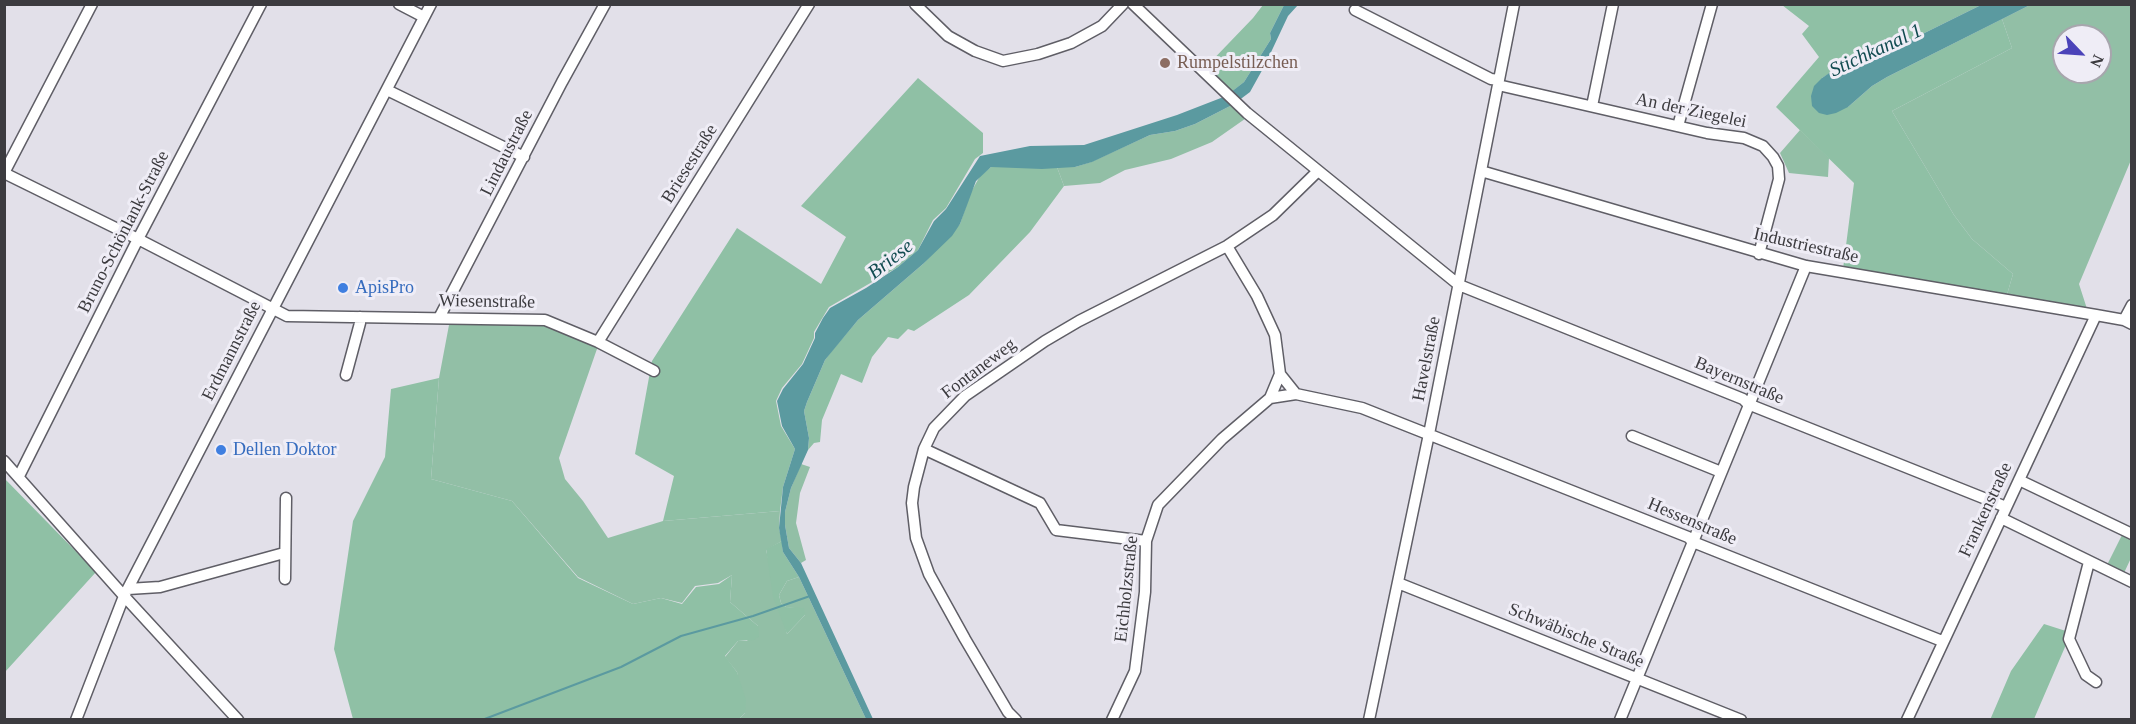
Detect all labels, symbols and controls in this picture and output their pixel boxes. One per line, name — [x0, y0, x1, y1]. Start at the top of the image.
water label: Stichkanal 1 — [1826, 19, 1926, 83]
north arrow — [2052, 24, 2112, 84]
place label: Rumpelstilzchen — [1177, 52, 1298, 74]
text: N — [2087, 52, 2107, 70]
marker: Rumpelstilzchen — [1158, 56, 1172, 70]
street label: An der Ziegelei — [1634, 89, 1748, 133]
street label: Lindaustraße — [476, 106, 538, 200]
street label: Briesestraße — [657, 121, 723, 207]
street label: Bruno-Schönlank-Straße — [74, 147, 174, 317]
street label: Industriestraße — [1751, 223, 1861, 269]
water label: Briese — [863, 235, 919, 285]
place label: ApisPro — [355, 277, 414, 299]
marker: ApisPro — [336, 281, 350, 295]
street label: Wiesenstraße — [439, 290, 535, 314]
street label: Erdmannstraße — [198, 298, 266, 404]
street label: Havelstraße — [1408, 315, 1446, 403]
street label: Fontaneweg — [937, 334, 1021, 404]
street label: Bayernstraße — [1691, 353, 1787, 409]
place label: Dellen Doktor — [233, 439, 336, 461]
marker: Dellen Doktor — [214, 443, 228, 457]
street label: Frankenstraße — [1955, 459, 2017, 561]
street label: Hessenstraße — [1644, 494, 1740, 550]
street label: Eichholzstraße — [1111, 535, 1143, 643]
street label: Schwäbische Straße — [1505, 599, 1647, 673]

